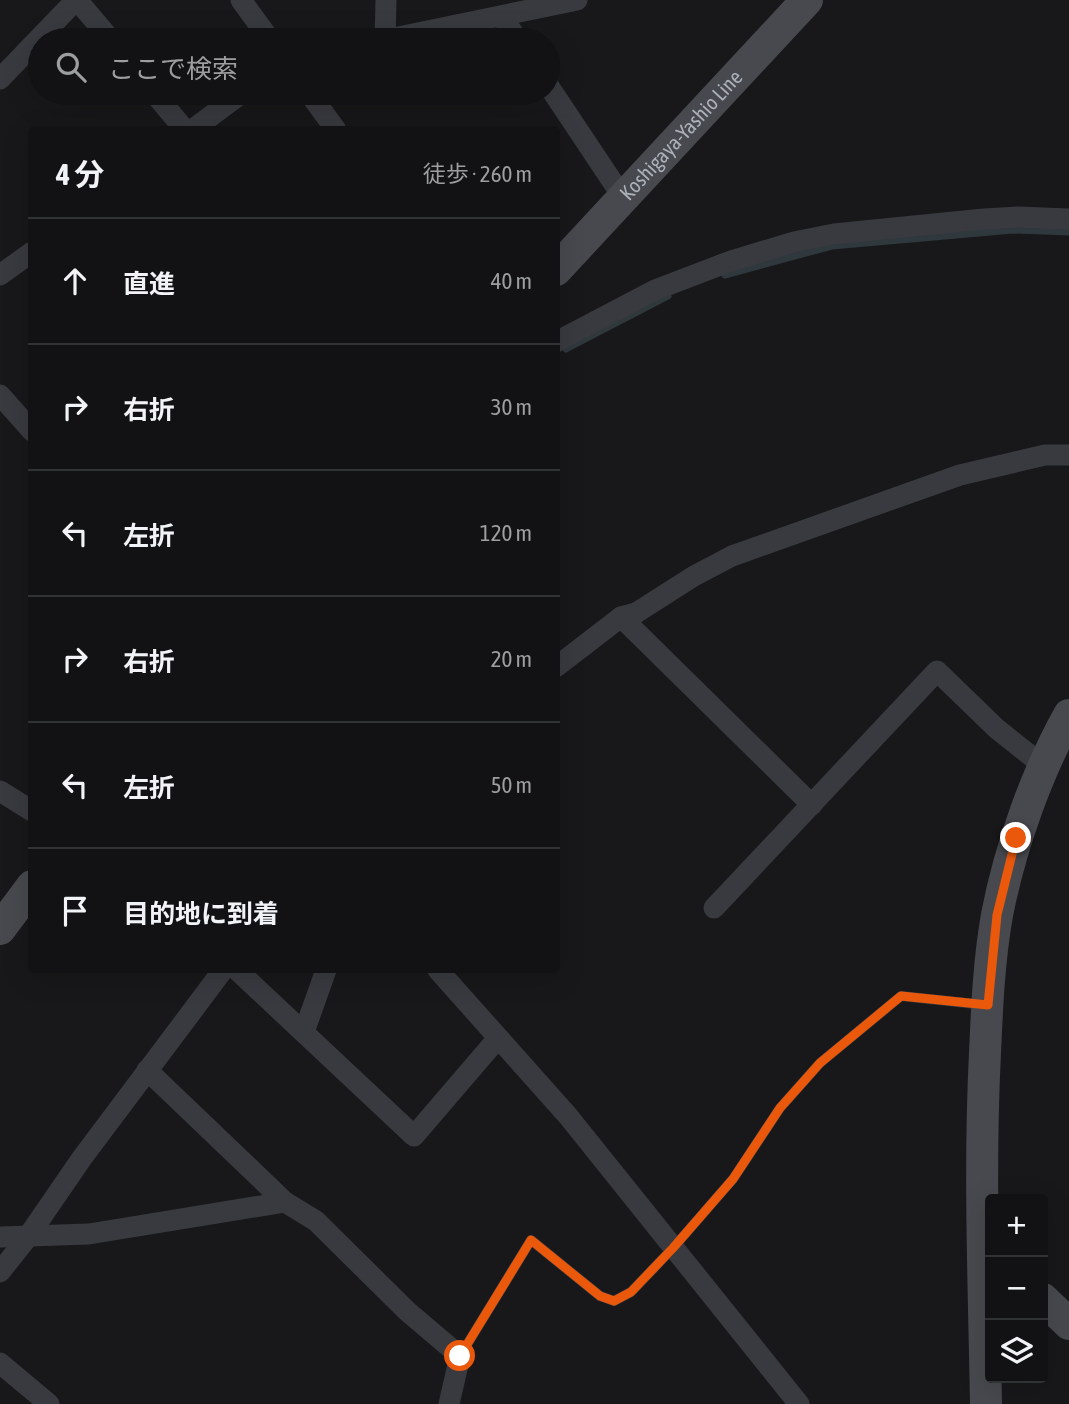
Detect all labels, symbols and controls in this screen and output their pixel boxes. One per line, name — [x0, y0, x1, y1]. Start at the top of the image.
search box — [28, 28, 560, 105]
icon: search — [52, 48, 90, 86]
text: ここで検索 — [108, 54, 238, 84]
street label: Koshigaya-Yashio Line — [614, 65, 747, 204]
text: 4 分 — [56, 157, 104, 191]
text: 徒歩 · 260 m — [423, 161, 532, 187]
icon: ahead — [56, 262, 94, 300]
text: 40 m — [491, 268, 532, 294]
text: 直進 — [123, 269, 175, 299]
icon: right — [56, 388, 94, 426]
text: 30 m — [491, 394, 532, 420]
text: 右折 — [123, 395, 175, 425]
icon: left — [56, 514, 94, 552]
text: 120 m — [480, 520, 532, 546]
text: 左折 — [123, 521, 175, 551]
icon: right — [56, 640, 94, 678]
text: 20 m — [491, 646, 532, 672]
text: 右折 — [123, 647, 175, 677]
icon: left — [56, 766, 94, 804]
text: 50 m — [491, 772, 532, 798]
text: 左折 — [123, 773, 175, 803]
route end — [1000, 822, 1031, 853]
icon: arrive — [56, 892, 94, 930]
text: 目的地に到着 — [123, 899, 279, 929]
map controls — [985, 1194, 1048, 1383]
button: + — [985, 1194, 1048, 1257]
button: − — [985, 1257, 1048, 1320]
button: layers — [985, 1320, 1048, 1383]
route start — [444, 1340, 475, 1371]

